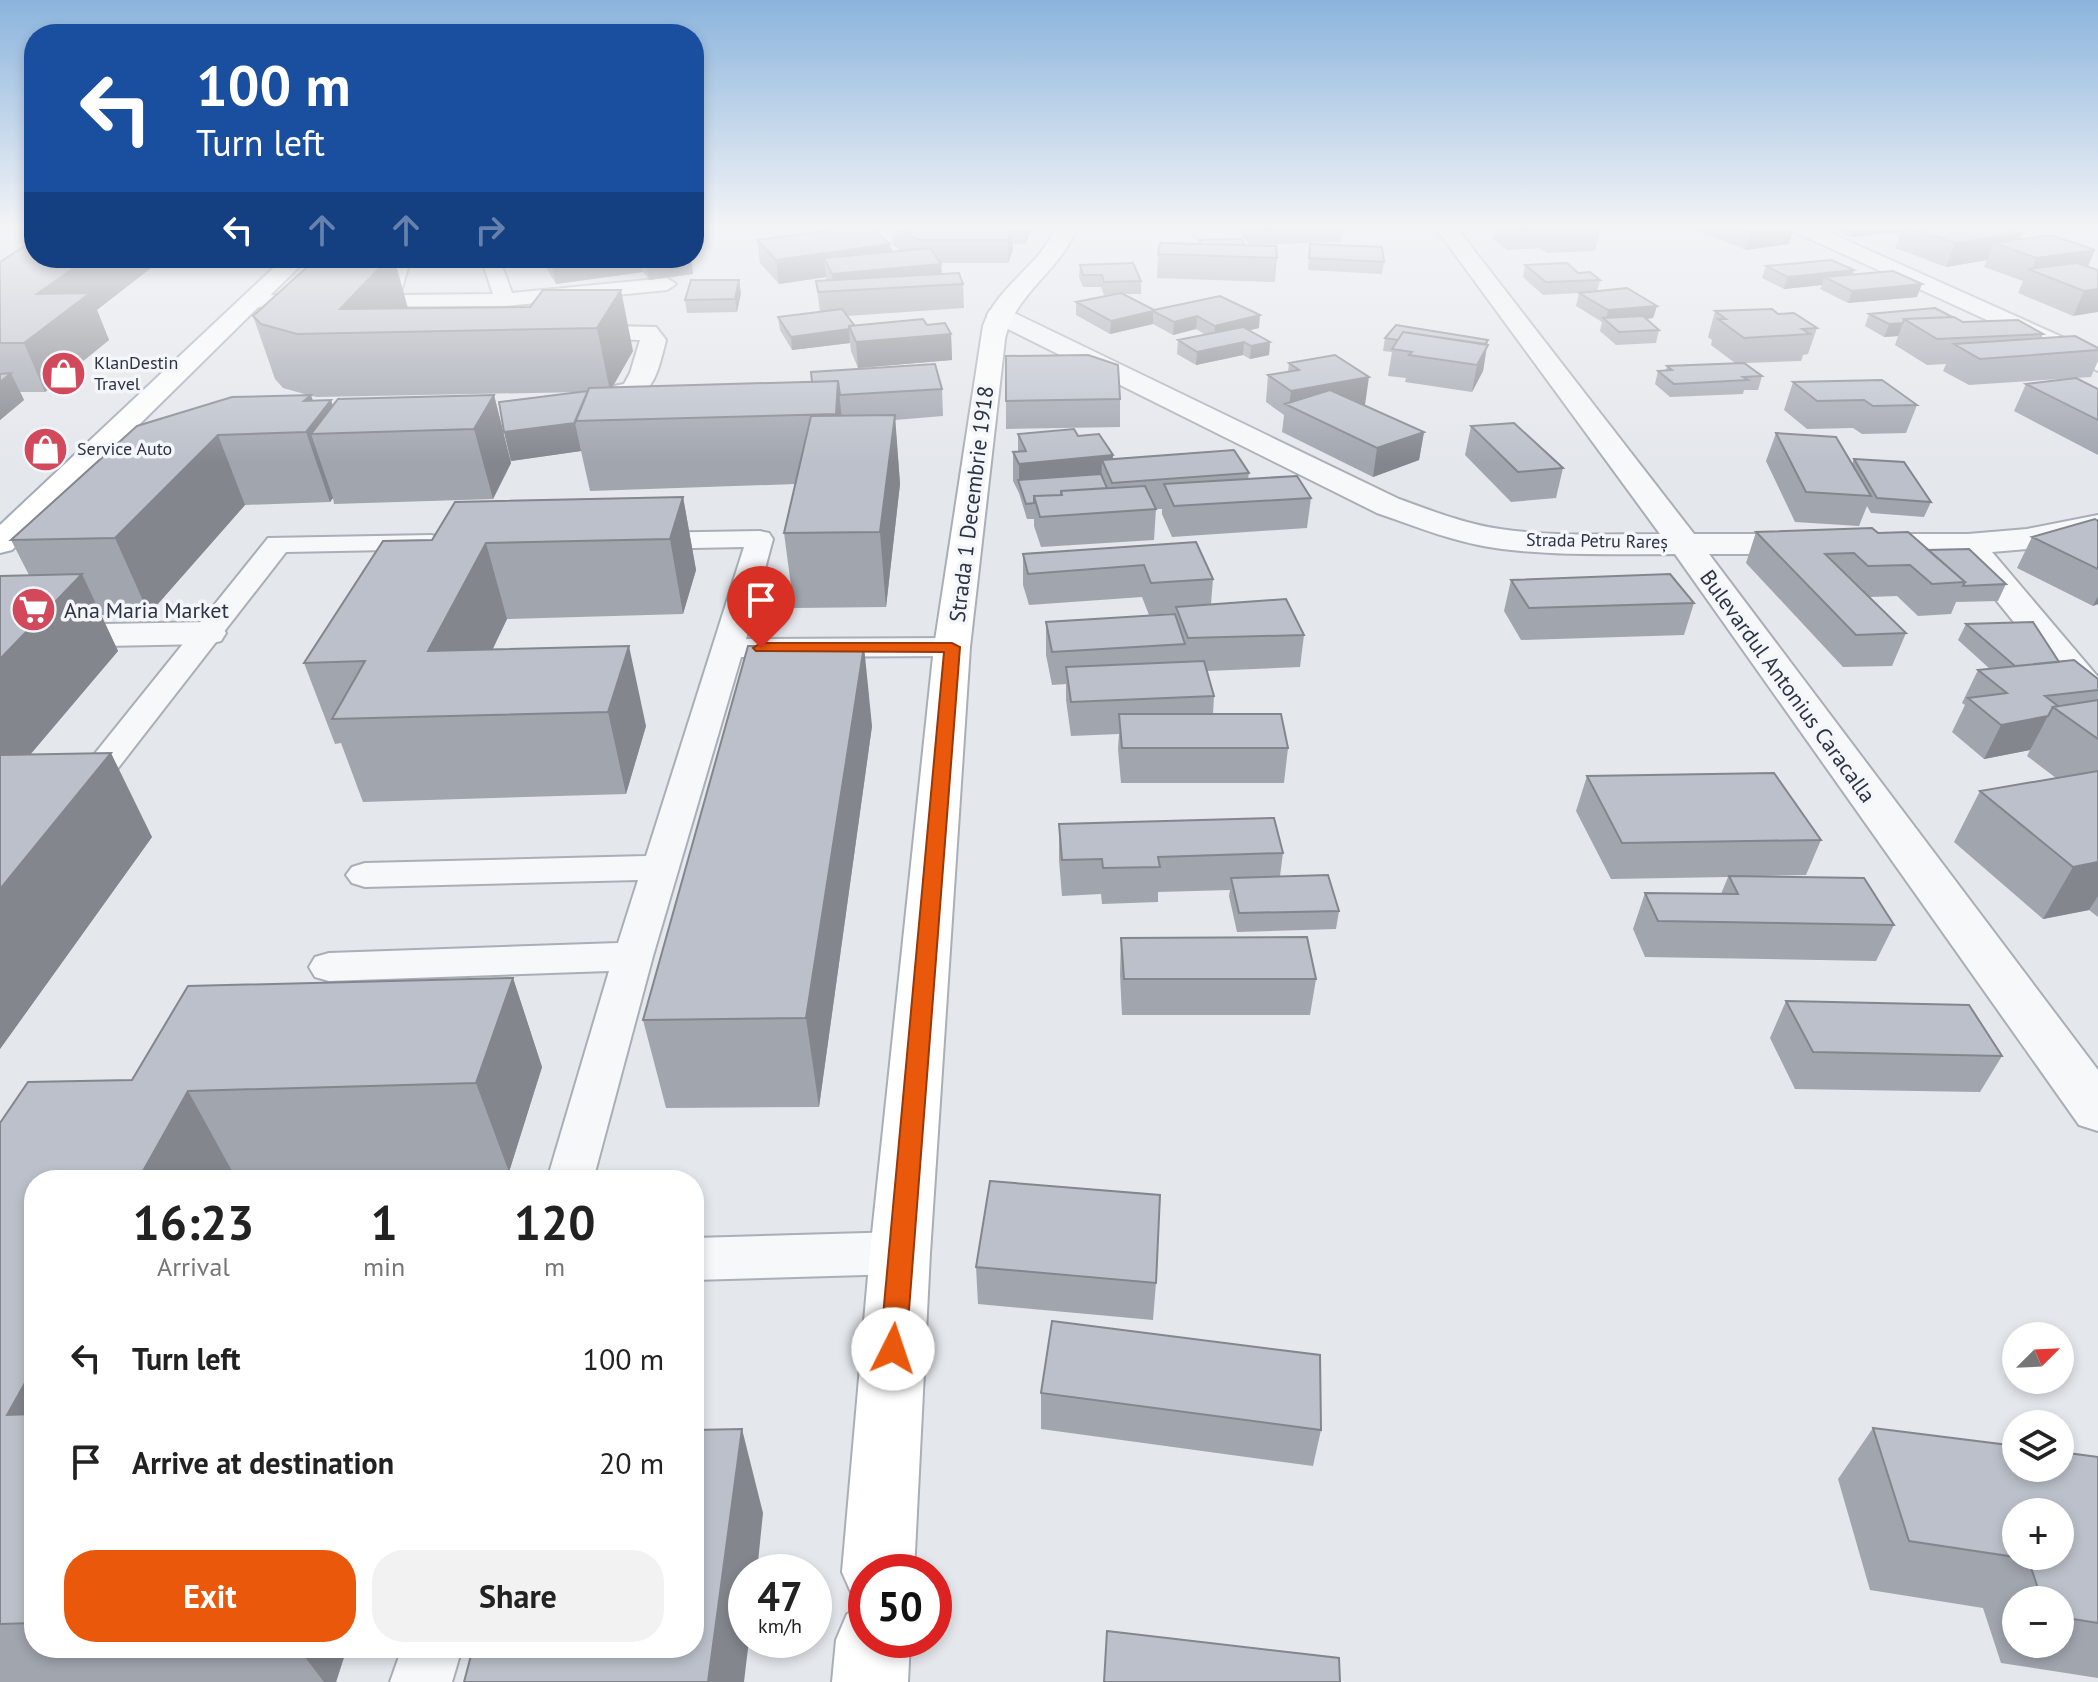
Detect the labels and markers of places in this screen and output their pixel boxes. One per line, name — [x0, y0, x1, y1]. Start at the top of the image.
shop icon: KlanDestin Travel — [39, 349, 87, 397]
place label: KlanDestin Travel — [94, 351, 178, 395]
shop icon: Service Auto — [22, 425, 70, 473]
place label: Service Auto — [77, 437, 172, 460]
pin — [727, 566, 795, 648]
supermarket icon: Ana Maria Market — [9, 586, 57, 634]
place label: Ana Maria Market — [64, 596, 229, 624]

